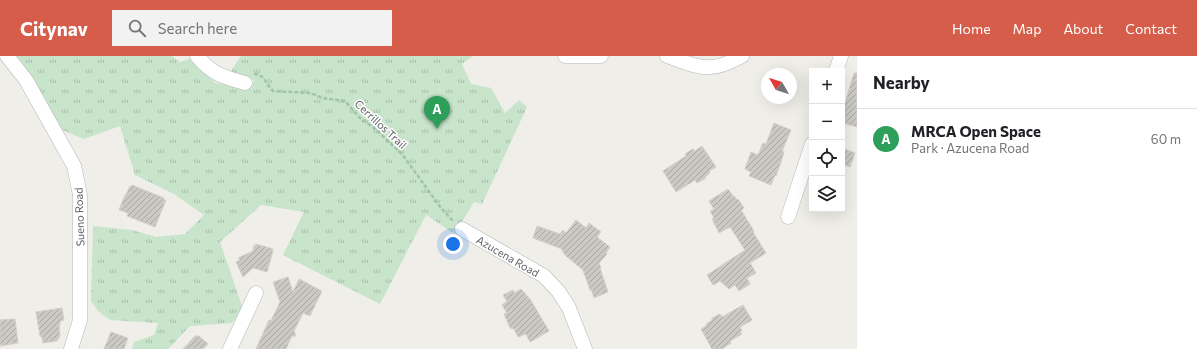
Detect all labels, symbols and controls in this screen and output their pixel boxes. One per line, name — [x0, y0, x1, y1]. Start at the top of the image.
search box — [112, 10, 392, 46]
text: Citynav — [20, 17, 88, 40]
icon: search — [126, 17, 148, 39]
text: Search here — [158, 19, 237, 37]
text: Home — [952, 20, 991, 37]
text: Map — [1013, 20, 1041, 37]
text: About — [1063, 20, 1103, 37]
text: Contact — [1125, 20, 1177, 37]
north arrow — [761, 68, 797, 104]
map controls — [809, 68, 845, 212]
button: + — [809, 68, 845, 104]
text: Nearby — [873, 72, 930, 93]
pin: A — [424, 96, 450, 129]
street label: Cerrillos Trail — [352, 97, 410, 151]
button: − — [809, 104, 845, 140]
text: MRCA Open Space — [911, 122, 1041, 140]
text: A — [881, 131, 891, 147]
text: 60 m — [1151, 131, 1181, 147]
button: locate — [809, 140, 845, 176]
text: Park · Azucena Road — [911, 140, 1029, 156]
button: layers — [809, 176, 845, 212]
street label: Sueno Road — [71, 187, 87, 247]
street label: Azucena Road — [474, 233, 542, 279]
your location — [443, 234, 463, 254]

